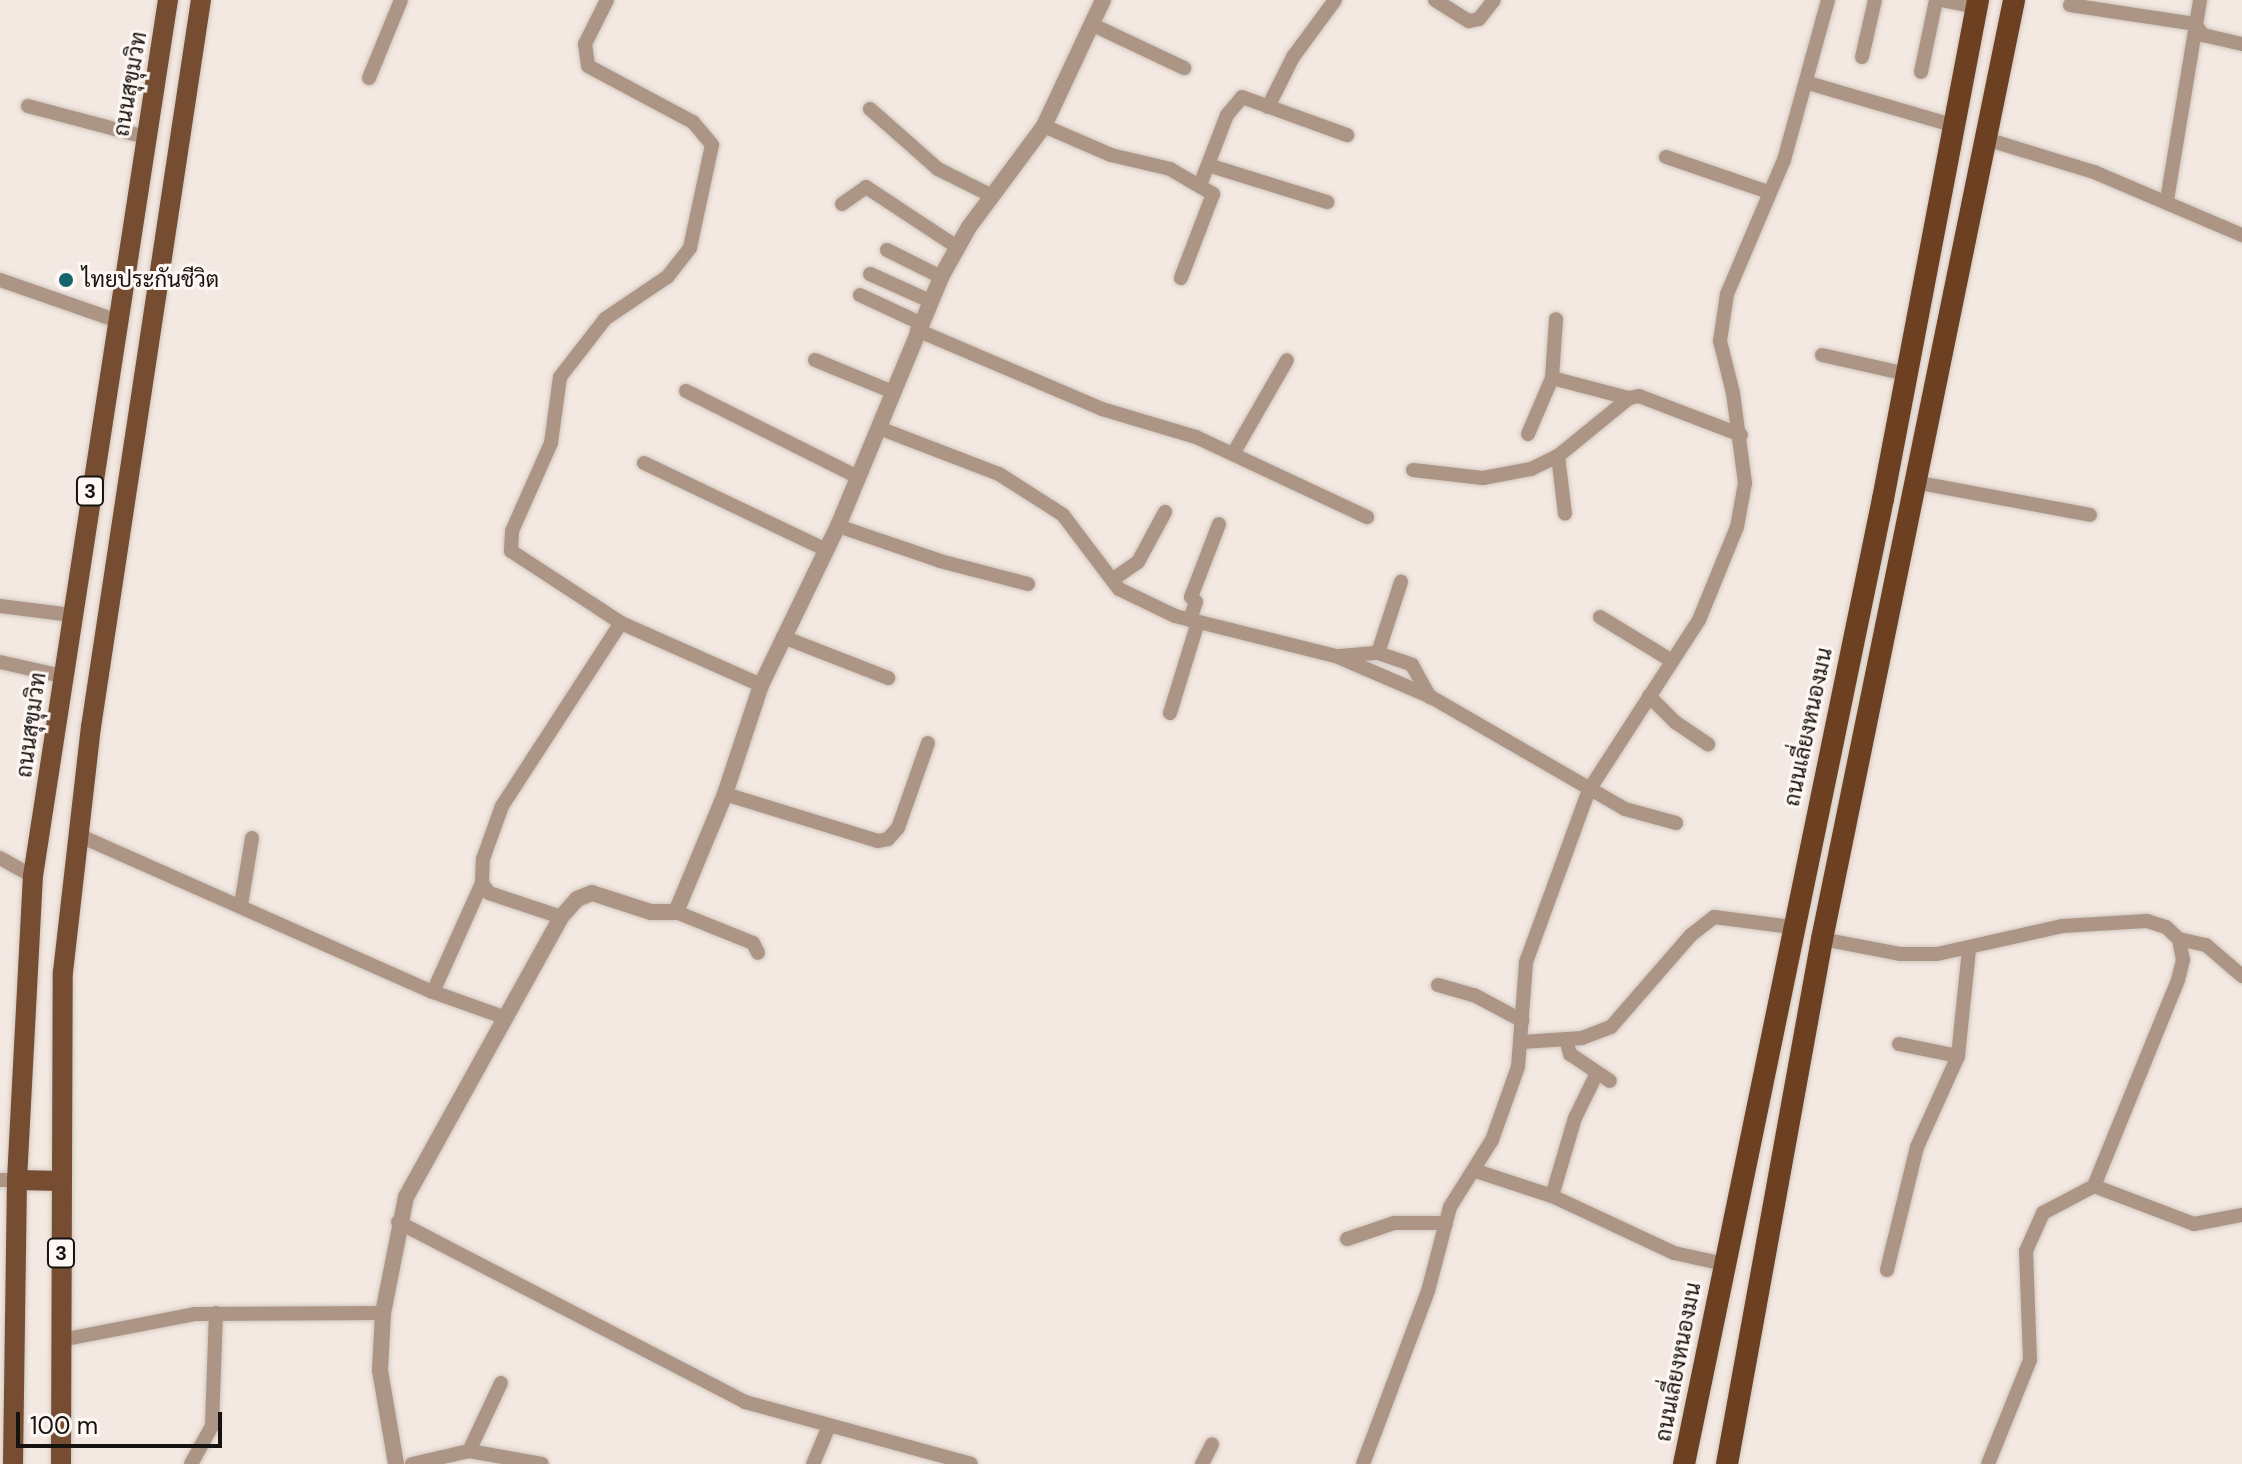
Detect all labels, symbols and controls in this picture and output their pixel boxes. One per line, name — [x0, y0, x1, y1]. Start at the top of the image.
street label: ถนนสุขุมวิท — [108, 30, 152, 138]
place label: ไทยประกันชีวิต — [82, 267, 219, 293]
marker: ไทยประกันชีวิต — [57, 271, 75, 289]
road number: 3 — [74, 475, 106, 507]
street label: ถนนเลี่ยงหนองมน — [1778, 645, 1838, 809]
street label: ถนนสุขุมวิท — [11, 671, 51, 779]
road number: 3 — [45, 1237, 77, 1269]
street label: ถนนเลี่ยงหนองมน — [1650, 1280, 1706, 1444]
scale bar — [20, 1396, 226, 1446]
text: 100 m — [30, 1410, 98, 1441]

